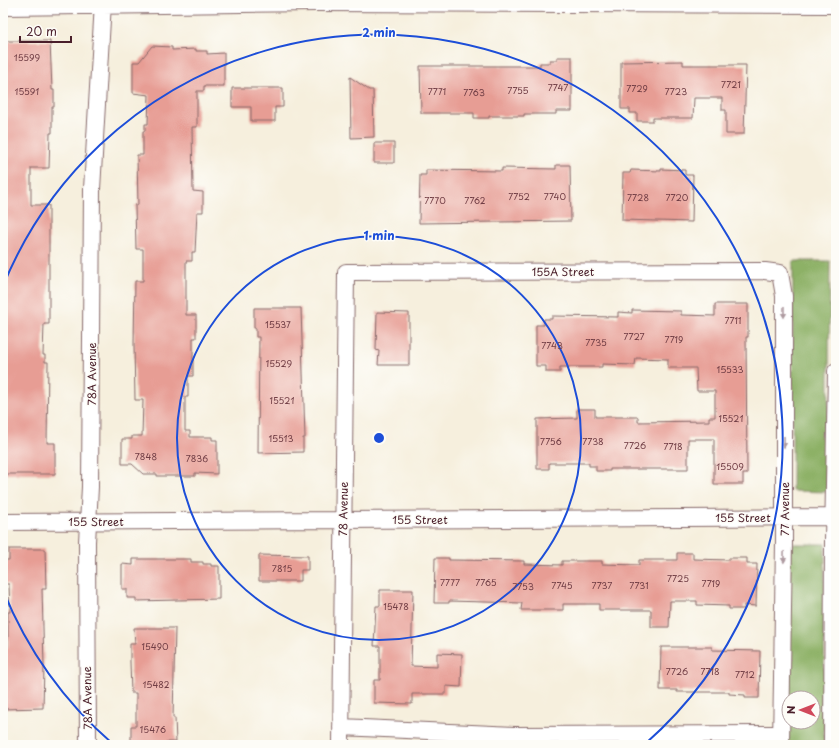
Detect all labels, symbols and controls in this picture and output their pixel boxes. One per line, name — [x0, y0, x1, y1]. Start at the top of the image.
scale bar — [20, 18, 71, 44]
text: 20 m — [26, 22, 57, 40]
text: 2 min — [362, 23, 396, 41]
house number: 15599 — [14, 50, 41, 64]
house number: 7721 — [721, 77, 741, 91]
house number: 7747 — [548, 80, 568, 94]
house number: 7729 — [626, 81, 648, 95]
house number: 7755 — [507, 83, 529, 97]
house number: 15591 — [15, 84, 39, 98]
house number: 7771 — [428, 84, 446, 98]
house number: 7723 — [665, 84, 687, 98]
house number: 7763 — [463, 85, 485, 99]
house number: 7752 — [508, 189, 530, 203]
house number: 7740 — [544, 189, 567, 203]
house number: 7728 — [627, 190, 649, 204]
house number: 7720 — [666, 190, 689, 204]
house number: 7770 — [424, 193, 446, 207]
house number: 7762 — [464, 193, 486, 207]
text: 1 min — [363, 226, 395, 244]
street label: 155A Street — [532, 263, 595, 280]
one-way arrow — [781, 306, 787, 319]
house number: 7711 — [725, 313, 741, 327]
house number: 15537 — [265, 317, 291, 331]
house number: 7727 — [623, 329, 645, 343]
house number: 7719 — [665, 332, 683, 346]
house number: 7735 — [585, 335, 607, 349]
house number: 7743 — [541, 338, 563, 352]
street label: 78A Avenue — [83, 342, 100, 406]
house number: 15529 — [266, 356, 293, 370]
house number: 15533 — [716, 362, 744, 376]
house number: 15521 — [269, 393, 295, 407]
house number: 15521 — [718, 411, 744, 425]
house number: 15513 — [268, 431, 294, 445]
centre of rings — [372, 431, 386, 445]
house number: 7756 — [540, 434, 562, 448]
house number: 7738 — [582, 434, 604, 448]
one-way arrow — [781, 436, 787, 449]
house number: 7726 — [624, 438, 646, 452]
house number: 7718 — [663, 439, 683, 453]
house number: 7848 — [135, 449, 157, 463]
house number: 7836 — [186, 451, 208, 465]
house number: 15509 — [716, 459, 744, 473]
street label: 78 Avenue — [334, 482, 352, 536]
street label: 77 Avenue — [776, 482, 793, 536]
street label: 155 Street — [715, 509, 771, 526]
street label: 155 Street — [392, 511, 448, 528]
street label: 155 Street — [68, 513, 124, 530]
one-way arrow — [780, 551, 787, 563]
house number: 7815 — [272, 561, 292, 575]
house number: 7725 — [667, 571, 689, 585]
house number: 7777 — [440, 575, 460, 589]
house number: 7765 — [475, 575, 497, 589]
house number: 7719 — [702, 576, 720, 590]
house number: 7745 — [551, 578, 573, 592]
house number: 7737 — [592, 578, 612, 592]
house number: 7731 — [629, 578, 649, 592]
house number: 7753 — [512, 579, 534, 593]
house number: 15478 — [383, 599, 409, 613]
house number: 15490 — [142, 639, 169, 653]
house number: 7726 — [666, 664, 688, 678]
house number: 7718 — [700, 664, 720, 678]
street label: 78A Avenue — [78, 666, 96, 730]
house number: 7712 — [735, 667, 755, 681]
house number: 15482 — [142, 677, 170, 691]
north arrow — [781, 690, 821, 730]
text: N — [782, 705, 799, 714]
house number: 15476 — [140, 722, 166, 736]

